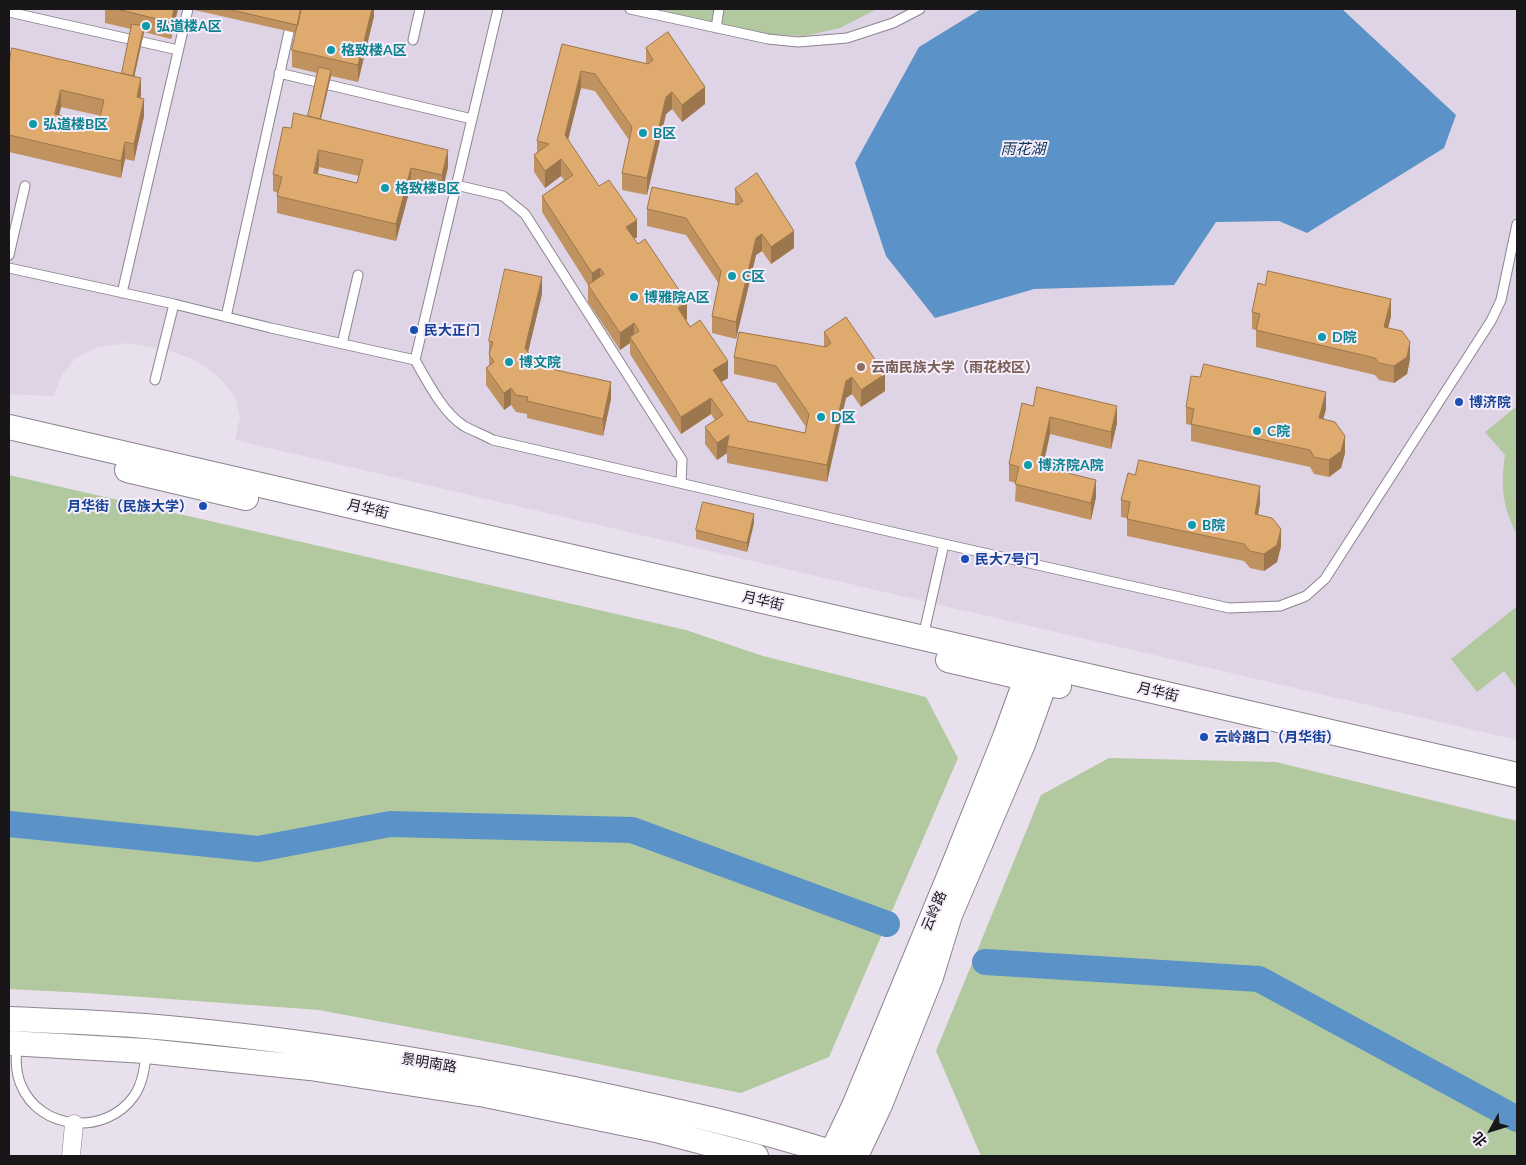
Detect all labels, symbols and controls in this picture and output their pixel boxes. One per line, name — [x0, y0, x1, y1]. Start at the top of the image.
place label: 弘道楼A区 — [156, 18, 222, 34]
marker: 弘道楼A区 — [140, 20, 152, 32]
place label: 格致楼A区 — [341, 42, 407, 58]
marker: 格致楼A区 — [325, 44, 337, 56]
place label: 弘道楼B区 — [43, 116, 108, 132]
marker: 弘道楼B区 — [27, 118, 39, 130]
place label: B区 — [653, 125, 676, 141]
marker: B区 — [637, 127, 649, 139]
water label: 雨花湖 — [1001, 140, 1045, 158]
place label: 格致楼B区 — [395, 180, 460, 196]
marker: 格致楼B区 — [379, 182, 391, 194]
place label: C区 — [742, 268, 765, 284]
marker: C区 — [726, 270, 738, 282]
place label: 博雅院A区 — [644, 289, 710, 305]
marker: 博雅院A区 — [628, 291, 640, 303]
place label: 民大正门 — [424, 322, 480, 338]
marker: 民大正门 — [408, 324, 420, 336]
place label: D院 — [1332, 329, 1357, 345]
marker: D院 — [1316, 331, 1328, 343]
place label: 博文院 — [519, 354, 561, 370]
marker: 博文院 — [503, 356, 515, 368]
place label: 云南民族大学（雨花校区） — [871, 359, 1039, 375]
marker: 云南民族大学（雨花校区） — [855, 361, 867, 373]
place label: 博济院 — [1469, 394, 1511, 410]
marker: 博济院 — [1453, 396, 1465, 408]
place label: D区 — [831, 409, 856, 425]
marker: D区 — [815, 411, 827, 423]
place label: C院 — [1267, 423, 1290, 439]
marker: C院 — [1251, 425, 1263, 437]
place label: 博济院A院 — [1038, 457, 1104, 473]
marker: 博济院A院 — [1022, 459, 1034, 471]
street label: 月华街 — [346, 496, 390, 522]
place label: 月华街（民族大学） — [67, 498, 193, 514]
marker: 月华街（民族大学） — [197, 500, 209, 512]
place label: B院 — [1202, 517, 1225, 533]
marker: B院 — [1186, 519, 1198, 531]
place label: 民大7号门 — [975, 551, 1039, 567]
marker: 民大7号门 — [959, 553, 971, 565]
street label: 月华街 — [741, 588, 785, 614]
street label: 月华街 — [1136, 679, 1180, 705]
place label: 云岭路口（月华街） — [1214, 729, 1340, 745]
marker: 云岭路口（月华街） — [1198, 731, 1210, 743]
street label: 云岭路 — [918, 888, 950, 934]
street label: 景明南路 — [400, 1050, 458, 1076]
north arrow — [1466, 1105, 1516, 1155]
text: 北 — [1468, 1129, 1490, 1151]

